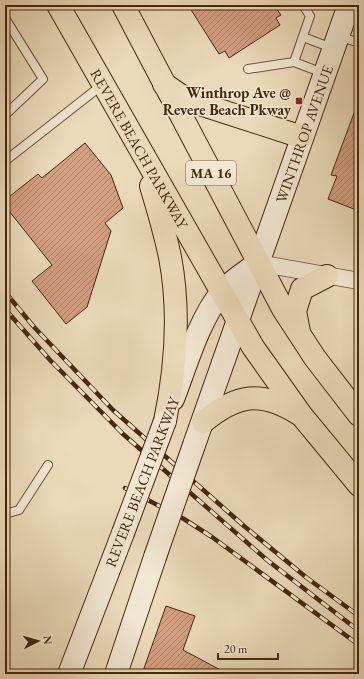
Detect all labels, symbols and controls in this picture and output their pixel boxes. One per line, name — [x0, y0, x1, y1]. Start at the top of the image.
street label: WINTHROP AVENUE — [271, 62, 337, 205]
street label: REVERE BEACH PARKWAY — [87, 65, 193, 233]
place label: Winthrop Ave @ Revere Beach Pkway — [163, 83, 292, 119]
marker: Winthrop Ave @ Revere Beach Pkway — [294, 96, 304, 106]
road number: MA 16 — [186, 161, 236, 185]
street label: REVERE BEACH PARKWAY — [101, 393, 184, 570]
north arrow — [18, 621, 58, 661]
text: N — [41, 635, 55, 645]
scale bar — [218, 635, 278, 661]
text: 20 m — [224, 641, 248, 657]

